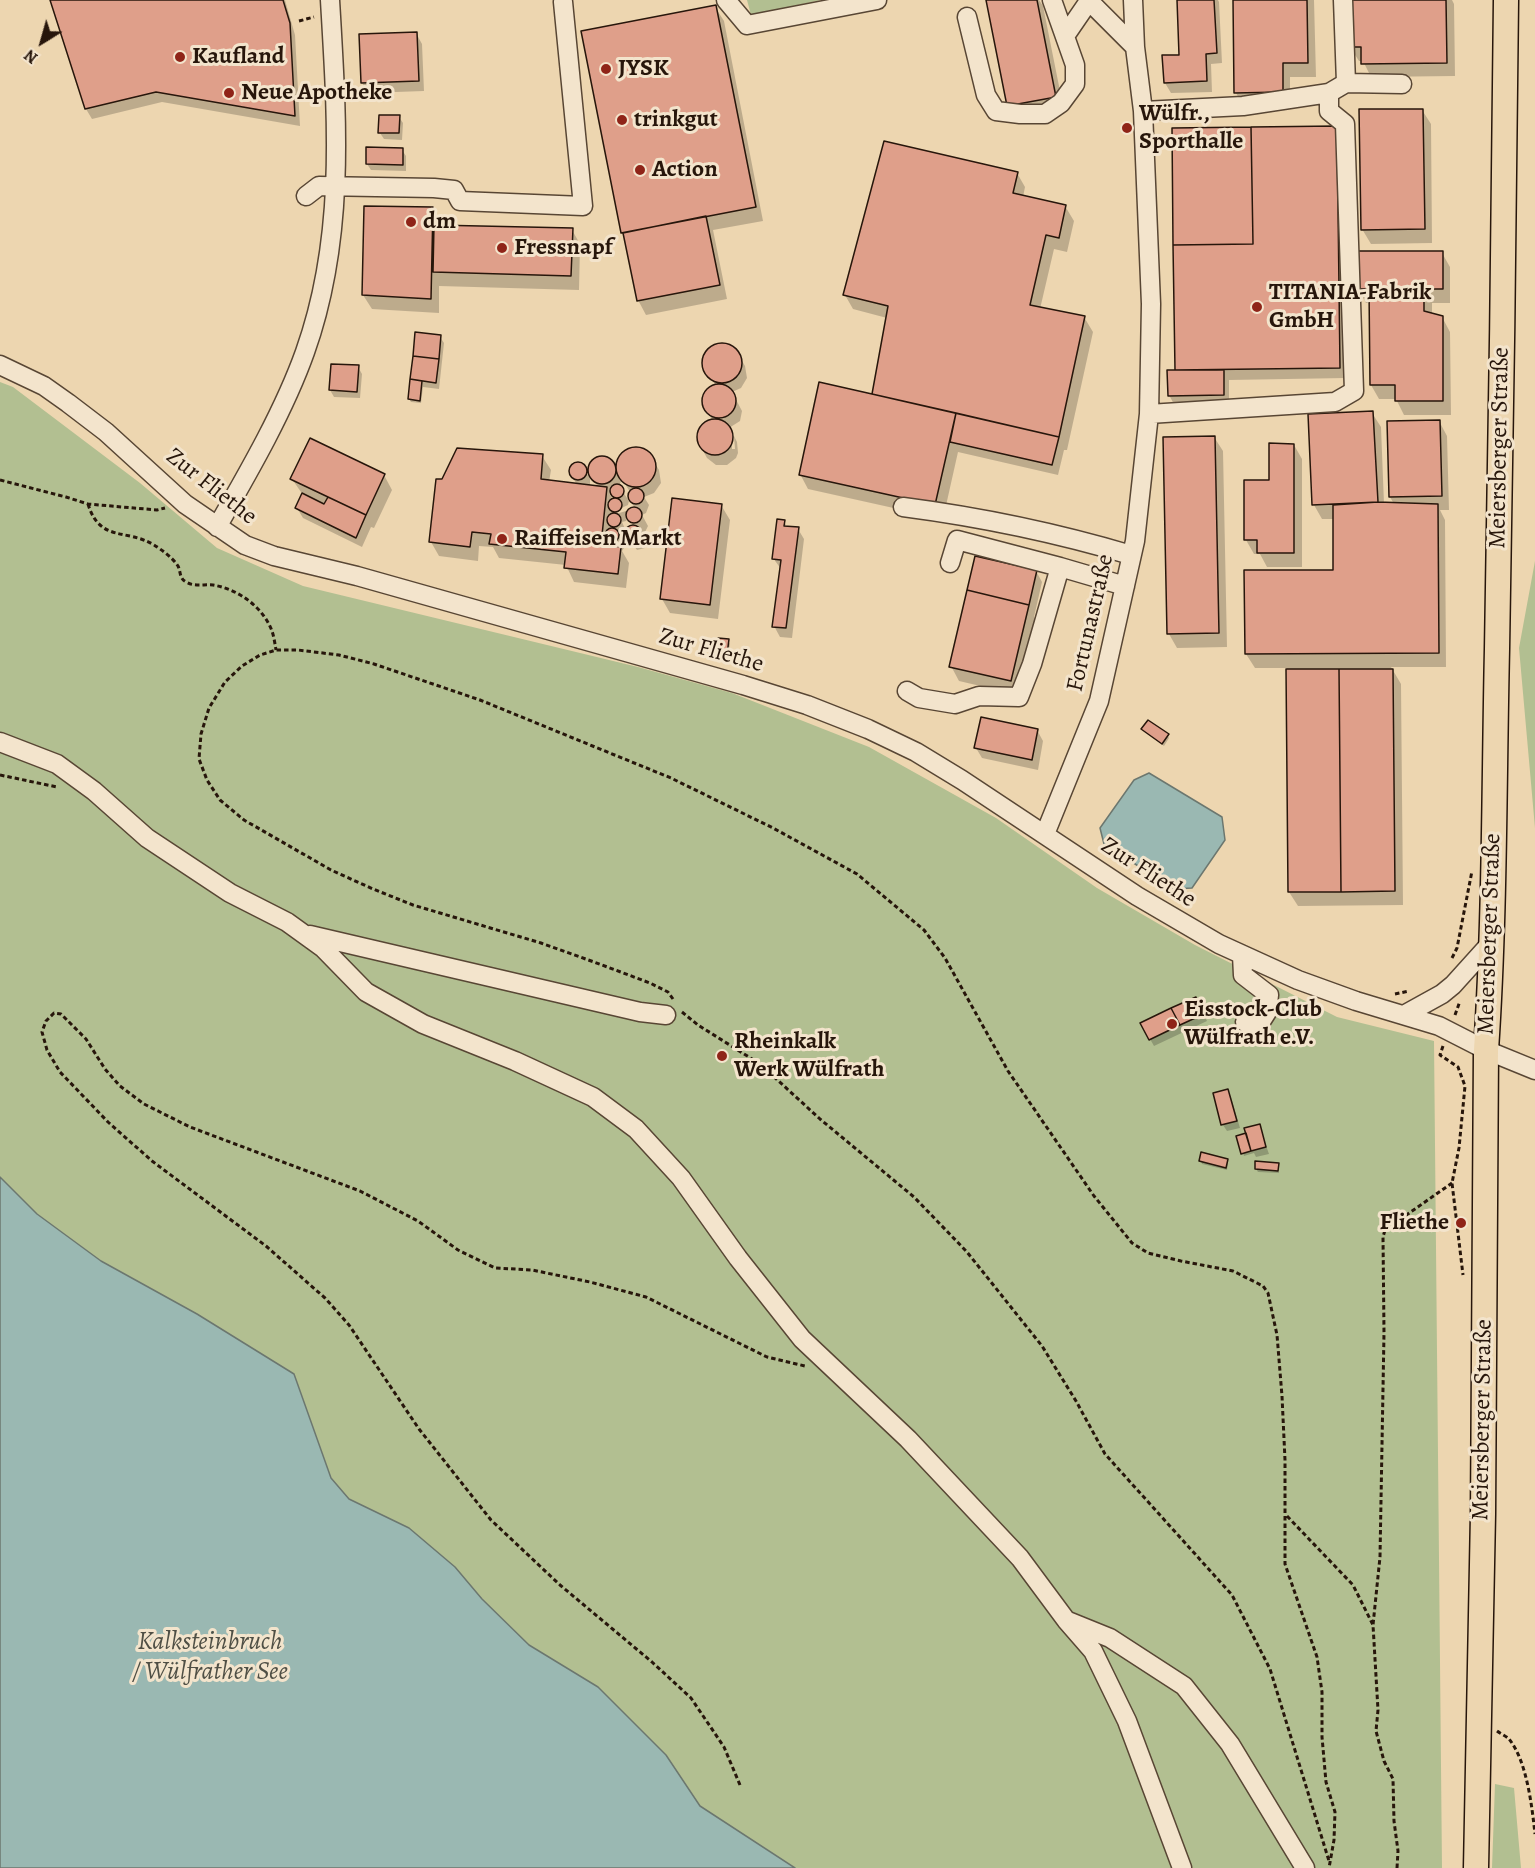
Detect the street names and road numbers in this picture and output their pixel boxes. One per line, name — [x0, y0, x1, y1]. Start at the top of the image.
street label: Meiersberger Straße — [1484, 347, 1516, 549]
street label: Zur Fliethe — [160, 443, 262, 531]
street label: Fortunastraße — [1061, 551, 1121, 695]
street label: Zur Fliethe — [655, 622, 767, 680]
street label: Zur Fliethe — [1095, 832, 1201, 914]
street label: Meiersberger Straße — [1472, 833, 1508, 1035]
street label: Meiersberger Straße — [1467, 1319, 1499, 1521]

